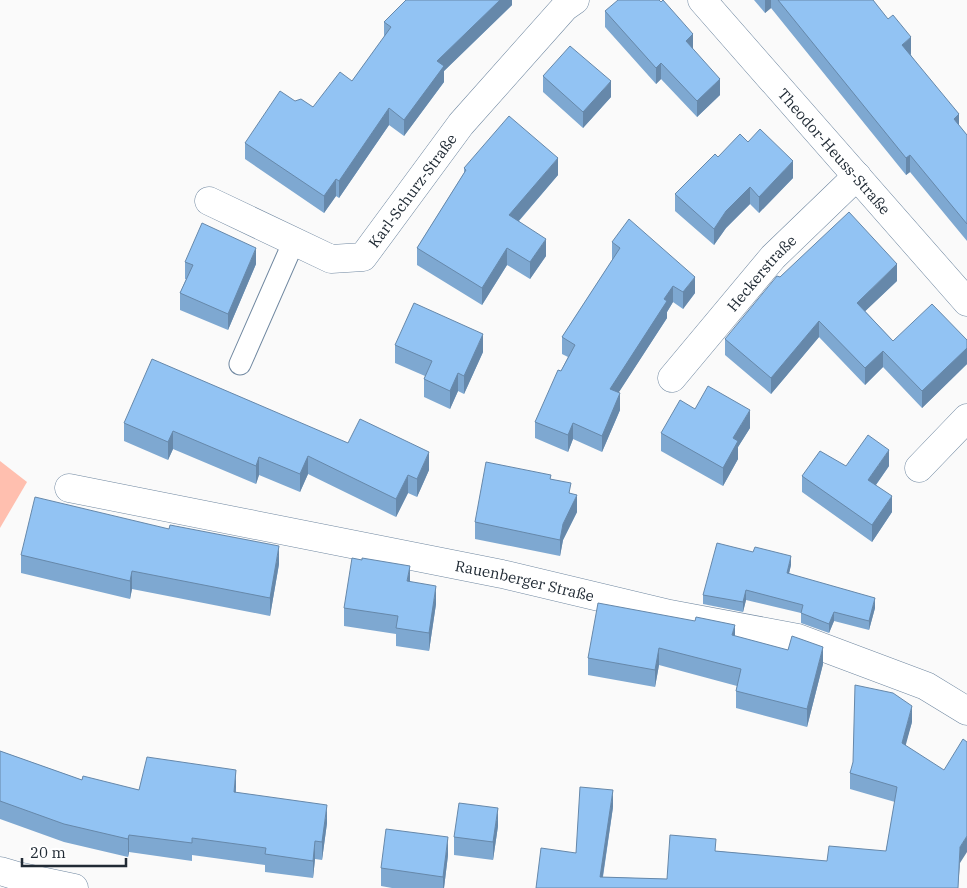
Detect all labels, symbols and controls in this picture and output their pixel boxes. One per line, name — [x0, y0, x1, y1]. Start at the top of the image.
street label: Theodor-Heuss-Straße — [774, 84, 895, 218]
street label: Karl-Schurz-Straße — [364, 130, 460, 251]
street label: Heckerstraße — [722, 230, 800, 315]
street label: Rauenberger Straße — [454, 555, 596, 605]
scale bar — [22, 836, 126, 868]
text: 20 m — [30, 843, 66, 862]

